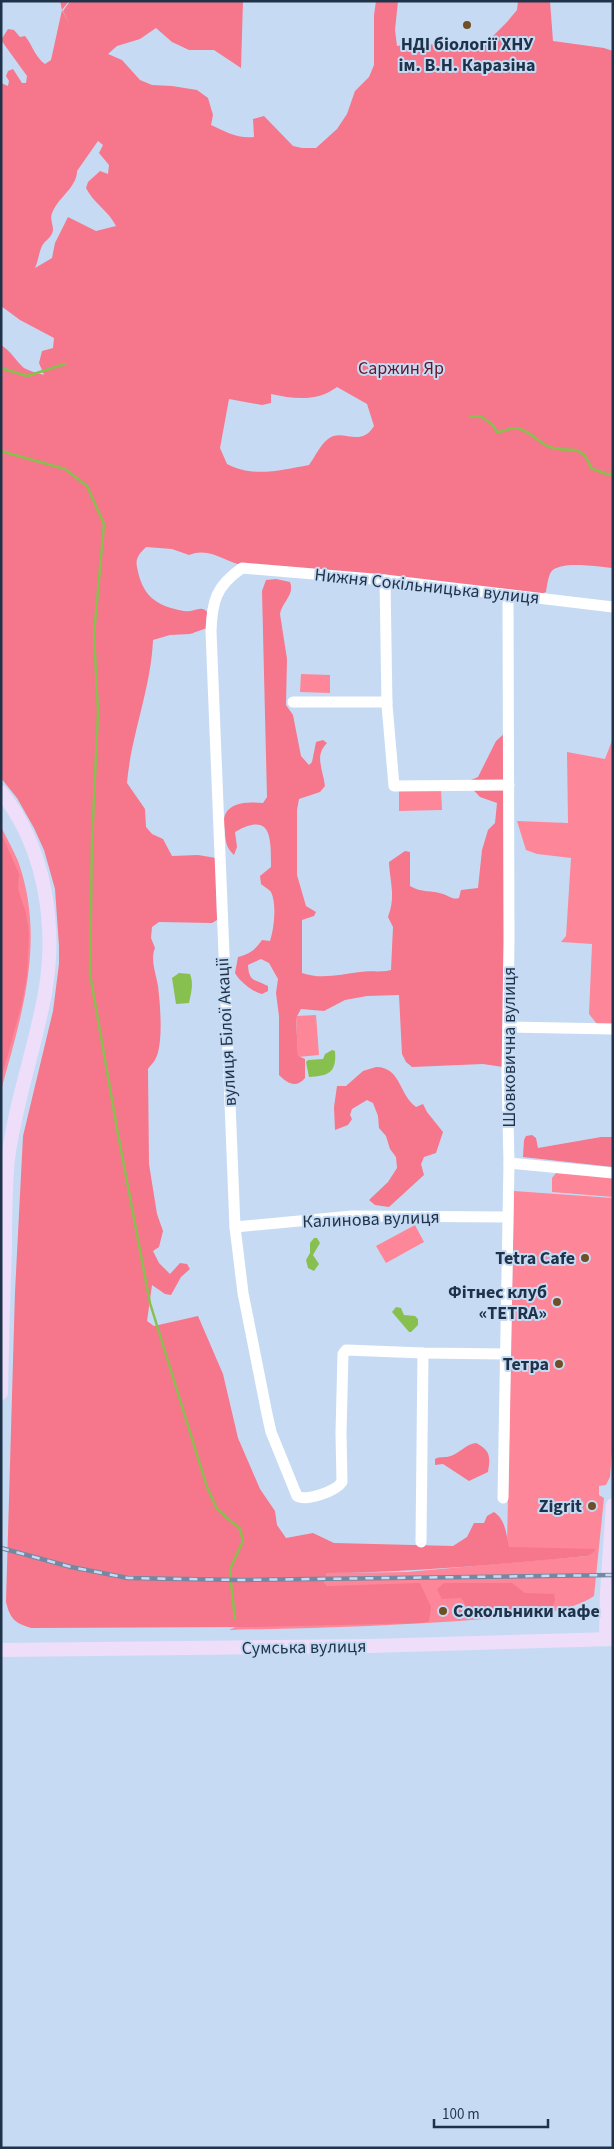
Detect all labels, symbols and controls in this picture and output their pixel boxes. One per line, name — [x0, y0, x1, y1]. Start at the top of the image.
marker: НДІ біології ХНУ ім. В.Н. Каразіна — [461, 19, 473, 31]
place label: НДІ біології ХНУ ім. В.Н. Каразіна — [399, 32, 535, 78]
park label: Саржин Яр — [358, 356, 444, 381]
street label: Нижня Сокільницька вулиця — [313, 562, 541, 611]
street label: вулиця Білої Акації — [210, 957, 243, 1107]
street label: Шовковична вулиця — [497, 967, 522, 1127]
street label: Калинова вулиця — [302, 1205, 440, 1234]
place label: Tetra Cafe — [495, 1246, 575, 1271]
marker: Tetra Cafe — [579, 1252, 591, 1264]
place label: Фітнес клуб «TETRA» — [448, 1280, 547, 1326]
marker: Фітнес клуб «TETRA» — [551, 1296, 563, 1308]
place label: Тетра — [503, 1352, 549, 1377]
marker: Тетра — [553, 1358, 565, 1370]
place label: Zigrit — [539, 1494, 582, 1519]
marker: Zigrit — [586, 1500, 598, 1512]
place label: Сокольники кафе — [453, 1599, 600, 1624]
marker: Сокольники кафе — [437, 1605, 449, 1617]
street label: Сумська вулиця — [241, 1634, 367, 1661]
scale bar — [434, 2096, 548, 2128]
text: 100 m — [442, 2104, 480, 2125]

